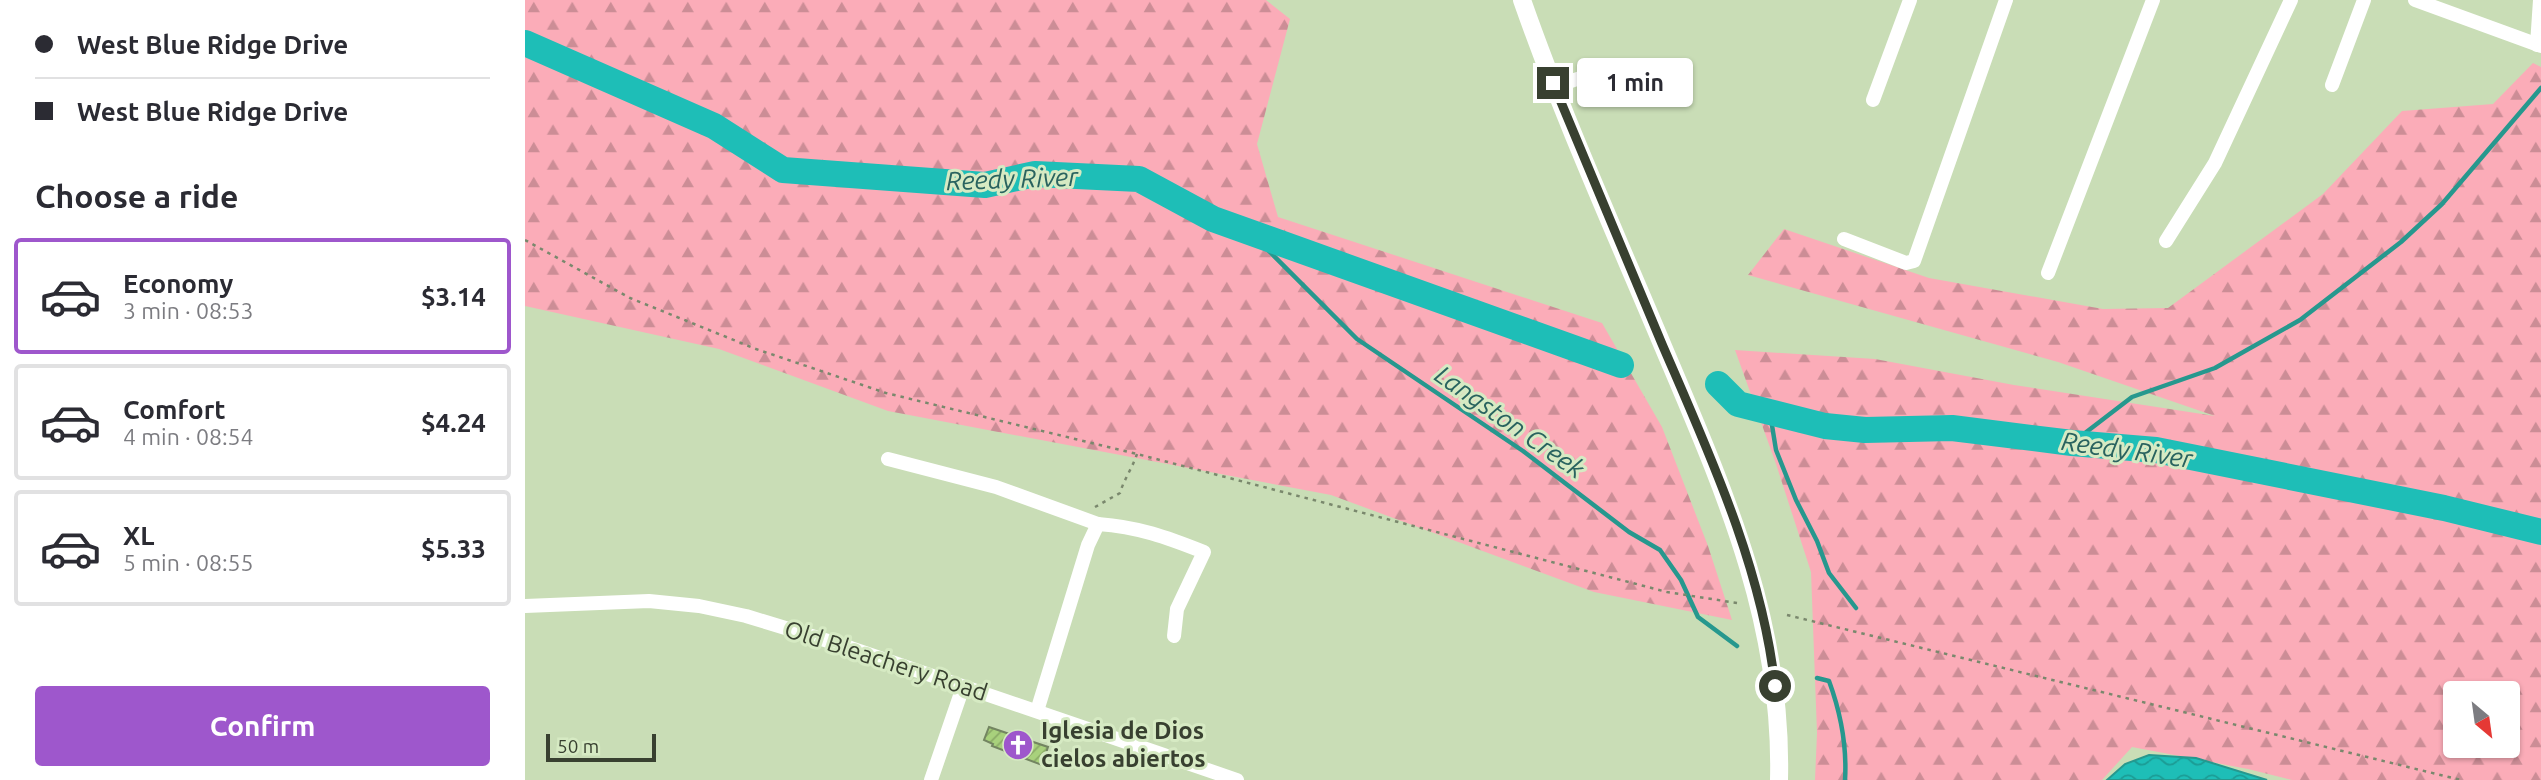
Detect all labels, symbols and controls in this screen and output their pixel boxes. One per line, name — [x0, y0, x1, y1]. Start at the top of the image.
text: West Blue Ridge Drive — [77, 30, 348, 59]
callout: 1 min — [1577, 58, 1693, 108]
route end — [1537, 67, 1569, 99]
text: 1 min — [1606, 70, 1664, 95]
text: West Blue Ridge Drive — [77, 97, 348, 126]
water label: Reedy River — [945, 162, 1080, 195]
text: Choose a ride — [35, 178, 238, 214]
icon: car — [39, 265, 102, 328]
text: Economy — [123, 269, 233, 298]
text: $3.14 — [421, 282, 486, 311]
text: 3 min · 08:53 — [123, 298, 254, 323]
water label: Langston Creek — [1430, 359, 1591, 484]
icon: car — [39, 391, 102, 454]
text: Comfort — [123, 395, 226, 424]
text: $4.24 — [421, 408, 486, 437]
text: 4 min · 08:54 — [123, 424, 254, 449]
water label: Reedy River — [2060, 426, 2196, 473]
icon: car — [39, 517, 102, 580]
text: XL — [123, 521, 154, 550]
text: $5.33 — [421, 534, 486, 563]
text: 5 min · 08:55 — [123, 550, 254, 575]
street label: Old Bleachery Road — [781, 615, 991, 706]
route start — [1759, 670, 1791, 702]
north arrow — [2443, 681, 2520, 758]
map controls — [2443, 681, 2520, 758]
button: Confirm — [35, 686, 490, 766]
place label: Iglesia de Dios cielos abiertos — [1041, 717, 1206, 772]
church icon: Iglesia de Dios cielos abiertos — [1001, 728, 1035, 762]
scale bar — [546, 731, 656, 763]
text: 50 m — [557, 735, 599, 757]

